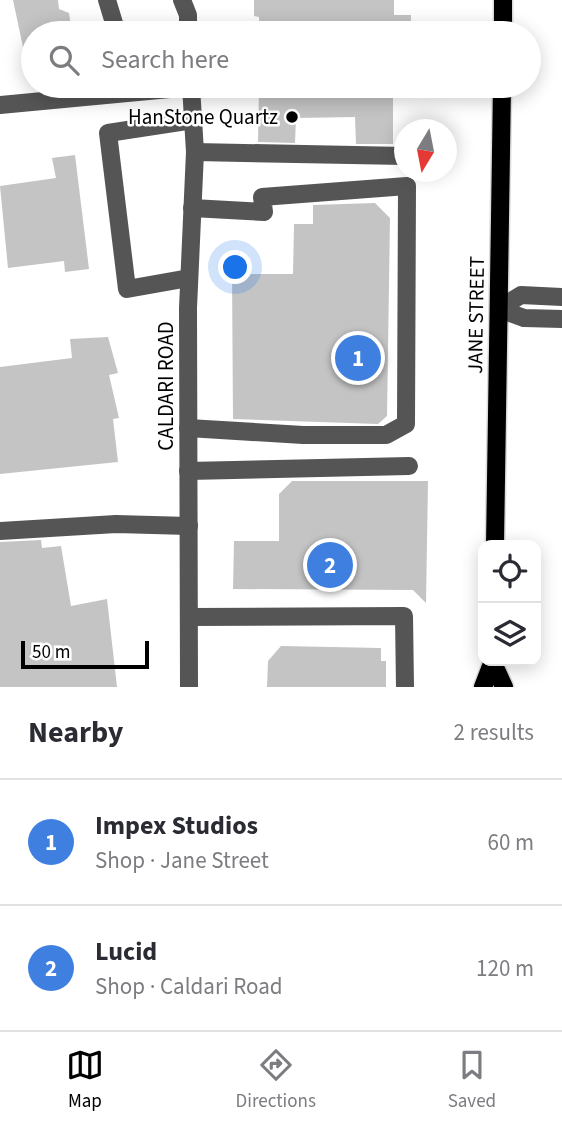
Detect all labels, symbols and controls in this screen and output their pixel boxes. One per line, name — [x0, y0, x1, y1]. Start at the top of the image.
search box — [21, 21, 541, 98]
icon: search — [45, 41, 83, 79]
text: Search here — [101, 41, 229, 78]
place label: HanStone Quartz — [128, 102, 278, 132]
marker: HanStone Quartz — [284, 109, 300, 125]
north arrow — [394, 119, 457, 182]
your location — [218, 250, 252, 284]
street label: JANE STREET — [460, 256, 492, 374]
street label: CALDARI ROAD — [151, 321, 181, 451]
pin: 1 — [335, 332, 381, 384]
pin: 2 — [307, 539, 353, 591]
map controls — [478, 540, 541, 666]
button: locate — [478, 540, 541, 603]
button: layers — [478, 603, 541, 666]
scale bar — [21, 638, 149, 670]
text: 50 m — [32, 639, 70, 666]
text: Nearby — [28, 711, 123, 754]
text: 2 results — [454, 716, 534, 749]
text: Impex Studios — [95, 807, 258, 844]
text: 1 — [45, 826, 57, 859]
text: 60 m — [487, 826, 534, 859]
text: Shop · Jane Street — [95, 844, 269, 877]
text: Lucid — [95, 933, 157, 970]
text: 2 — [45, 952, 57, 985]
text: 120 m — [476, 952, 534, 985]
text: Shop · Caldari Road — [95, 970, 283, 1003]
tab: Map — [66, 1046, 104, 1115]
tab: Directions — [236, 1046, 316, 1115]
tab: Saved — [448, 1046, 496, 1115]

